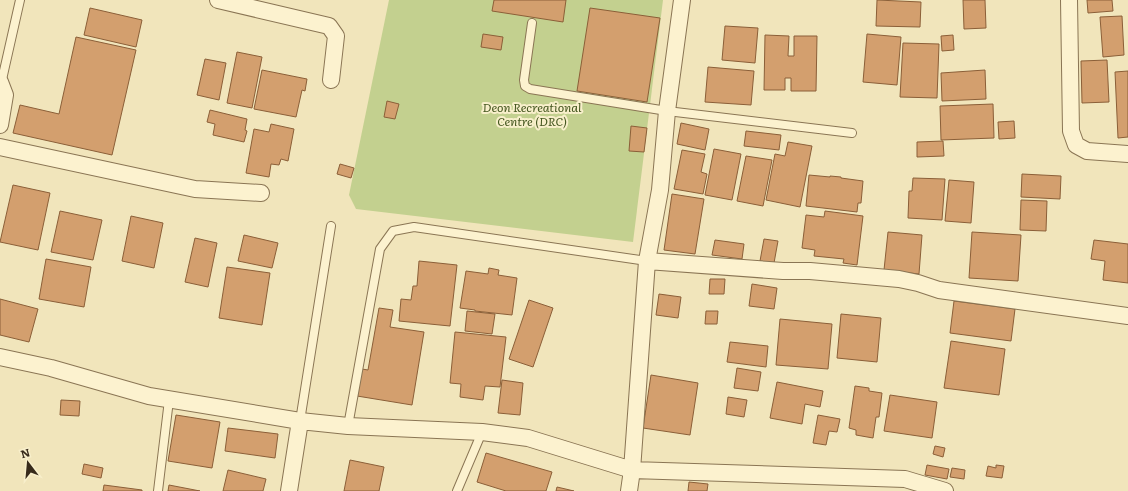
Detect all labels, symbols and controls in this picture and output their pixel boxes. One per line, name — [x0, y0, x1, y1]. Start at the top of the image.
park label: Deon Recreational Centre (DRC) — [483, 98, 582, 130]
north arrow — [8, 443, 48, 483]
text: N — [18, 443, 32, 461]

